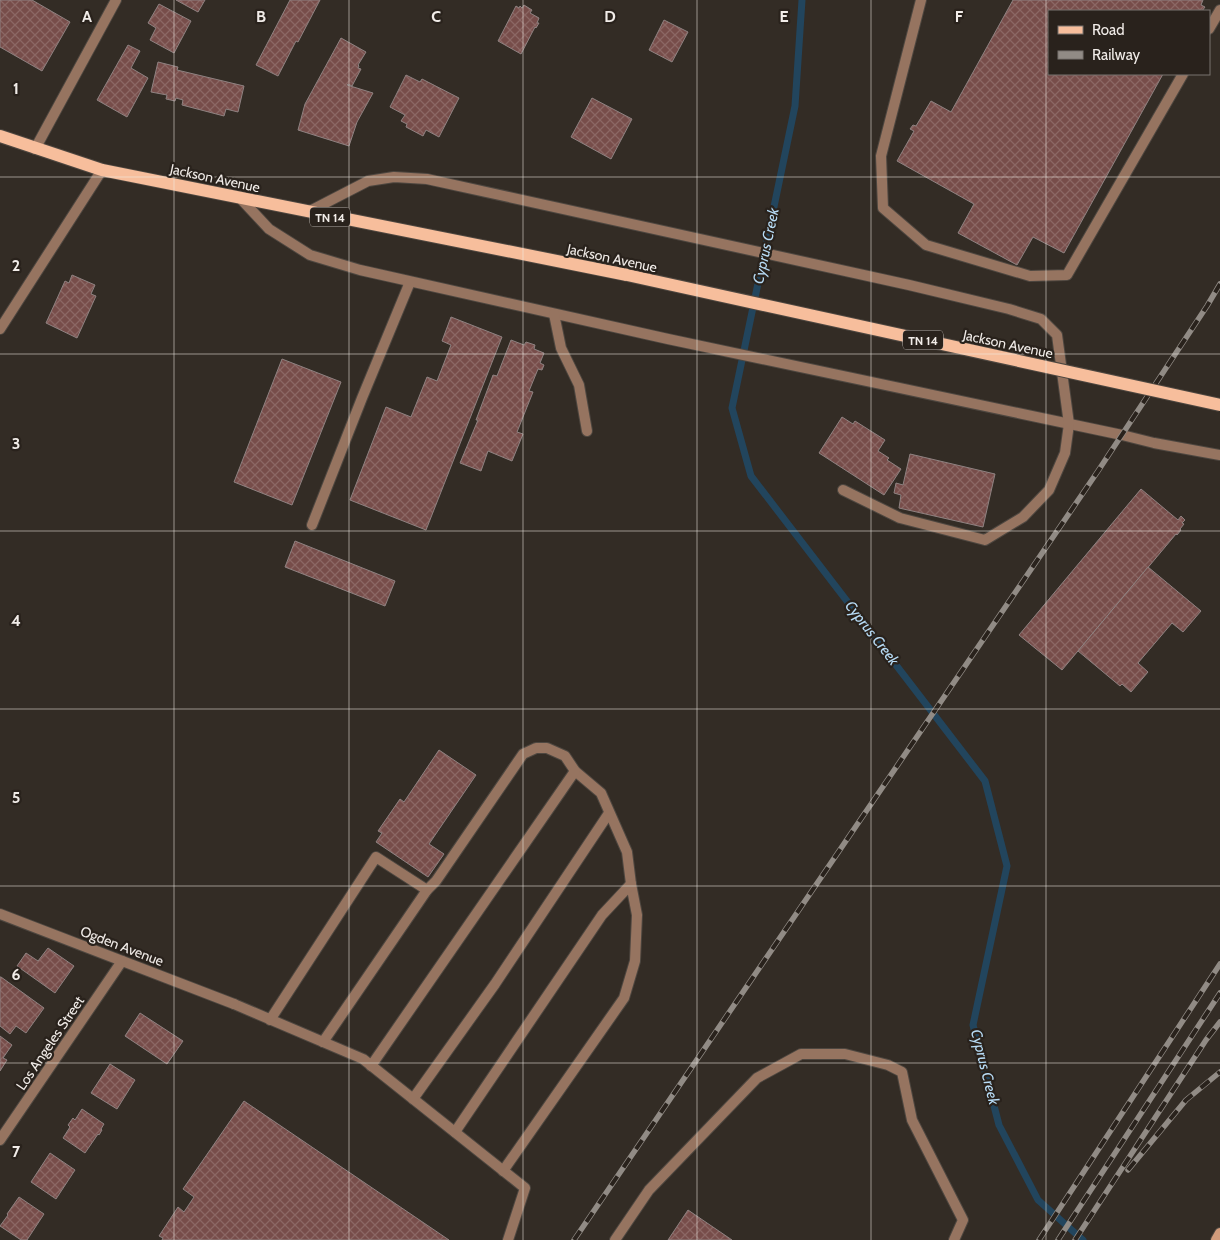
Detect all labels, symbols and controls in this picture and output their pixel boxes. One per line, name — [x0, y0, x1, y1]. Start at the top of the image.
text: A — [82, 7, 92, 26]
text: B — [256, 7, 266, 26]
text: C — [431, 7, 441, 26]
text: D — [604, 7, 616, 26]
text: E — [779, 7, 789, 26]
text: F — [955, 7, 964, 26]
legend — [1048, 10, 1210, 75]
text: Road — [1092, 21, 1125, 39]
text: Railway — [1092, 46, 1141, 64]
text: 1 — [13, 79, 19, 98]
street label: Jackson Avenue — [167, 159, 262, 196]
water label: Cyprus Creek — [749, 206, 783, 286]
road number: TN 14 — [310, 208, 350, 226]
street label: Jackson Avenue — [564, 239, 659, 276]
text: 2 — [12, 256, 20, 275]
street label: Jackson Avenue — [960, 325, 1055, 362]
road number: TN 14 — [903, 330, 943, 350]
text: 3 — [12, 434, 20, 453]
water label: Cyprus Creek — [841, 597, 903, 669]
text: 4 — [11, 611, 21, 630]
text: 5 — [12, 788, 20, 807]
street label: Ogden Avenue — [78, 922, 166, 970]
text: 6 — [12, 965, 21, 984]
street label: Los Angeles Street — [12, 992, 88, 1093]
water label: Cyprus Creek — [967, 1027, 1003, 1107]
text: 7 — [12, 1142, 21, 1161]

